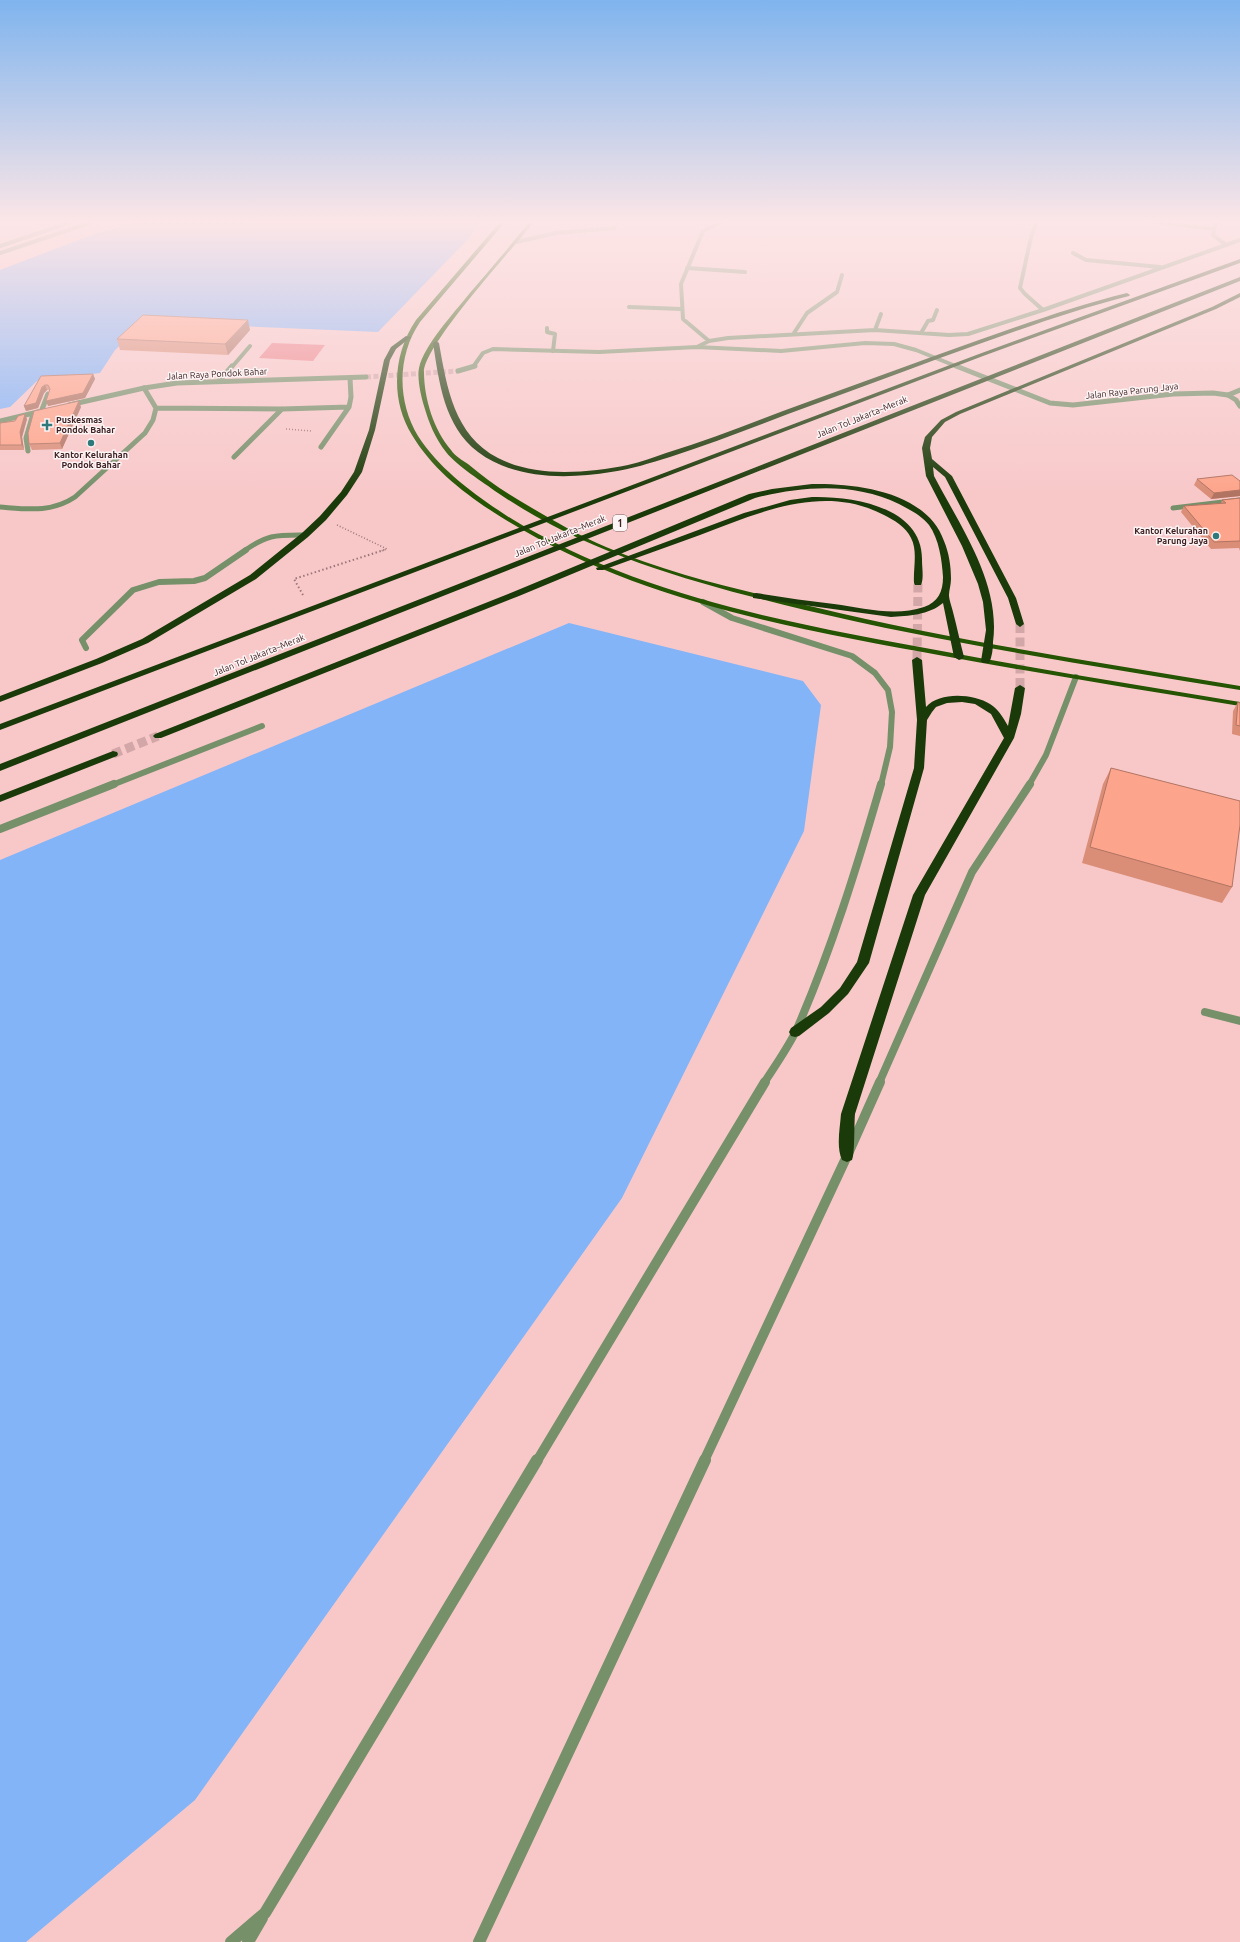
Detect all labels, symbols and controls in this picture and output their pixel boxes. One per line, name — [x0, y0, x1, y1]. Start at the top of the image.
street label: Jalan Raya Pondok Bahar — [166, 366, 268, 382]
street label: Jalan Raya Parung Jaya — [1085, 381, 1179, 401]
street label: Jalan Tol Jakarta–Merak — [815, 394, 909, 440]
place label: Puskesmas Pondok Bahar — [56, 415, 115, 435]
marker: Puskesmas Pondok Bahar — [41, 419, 53, 431]
marker: Kantor Kelurahan Pondok Bahar — [86, 438, 96, 448]
place label: Kantor Kelurahan Pondok Bahar — [54, 450, 128, 470]
street label: Jalan Tol Jakarta–Merak — [513, 513, 607, 559]
road number: 1 — [613, 515, 627, 531]
place label: Kantor Kelurahan Parung Jaya — [1134, 526, 1208, 546]
marker: Kantor Kelurahan Parung Jaya — [1211, 531, 1221, 541]
street label: Jalan Tol Jakarta–Merak — [212, 632, 306, 678]

